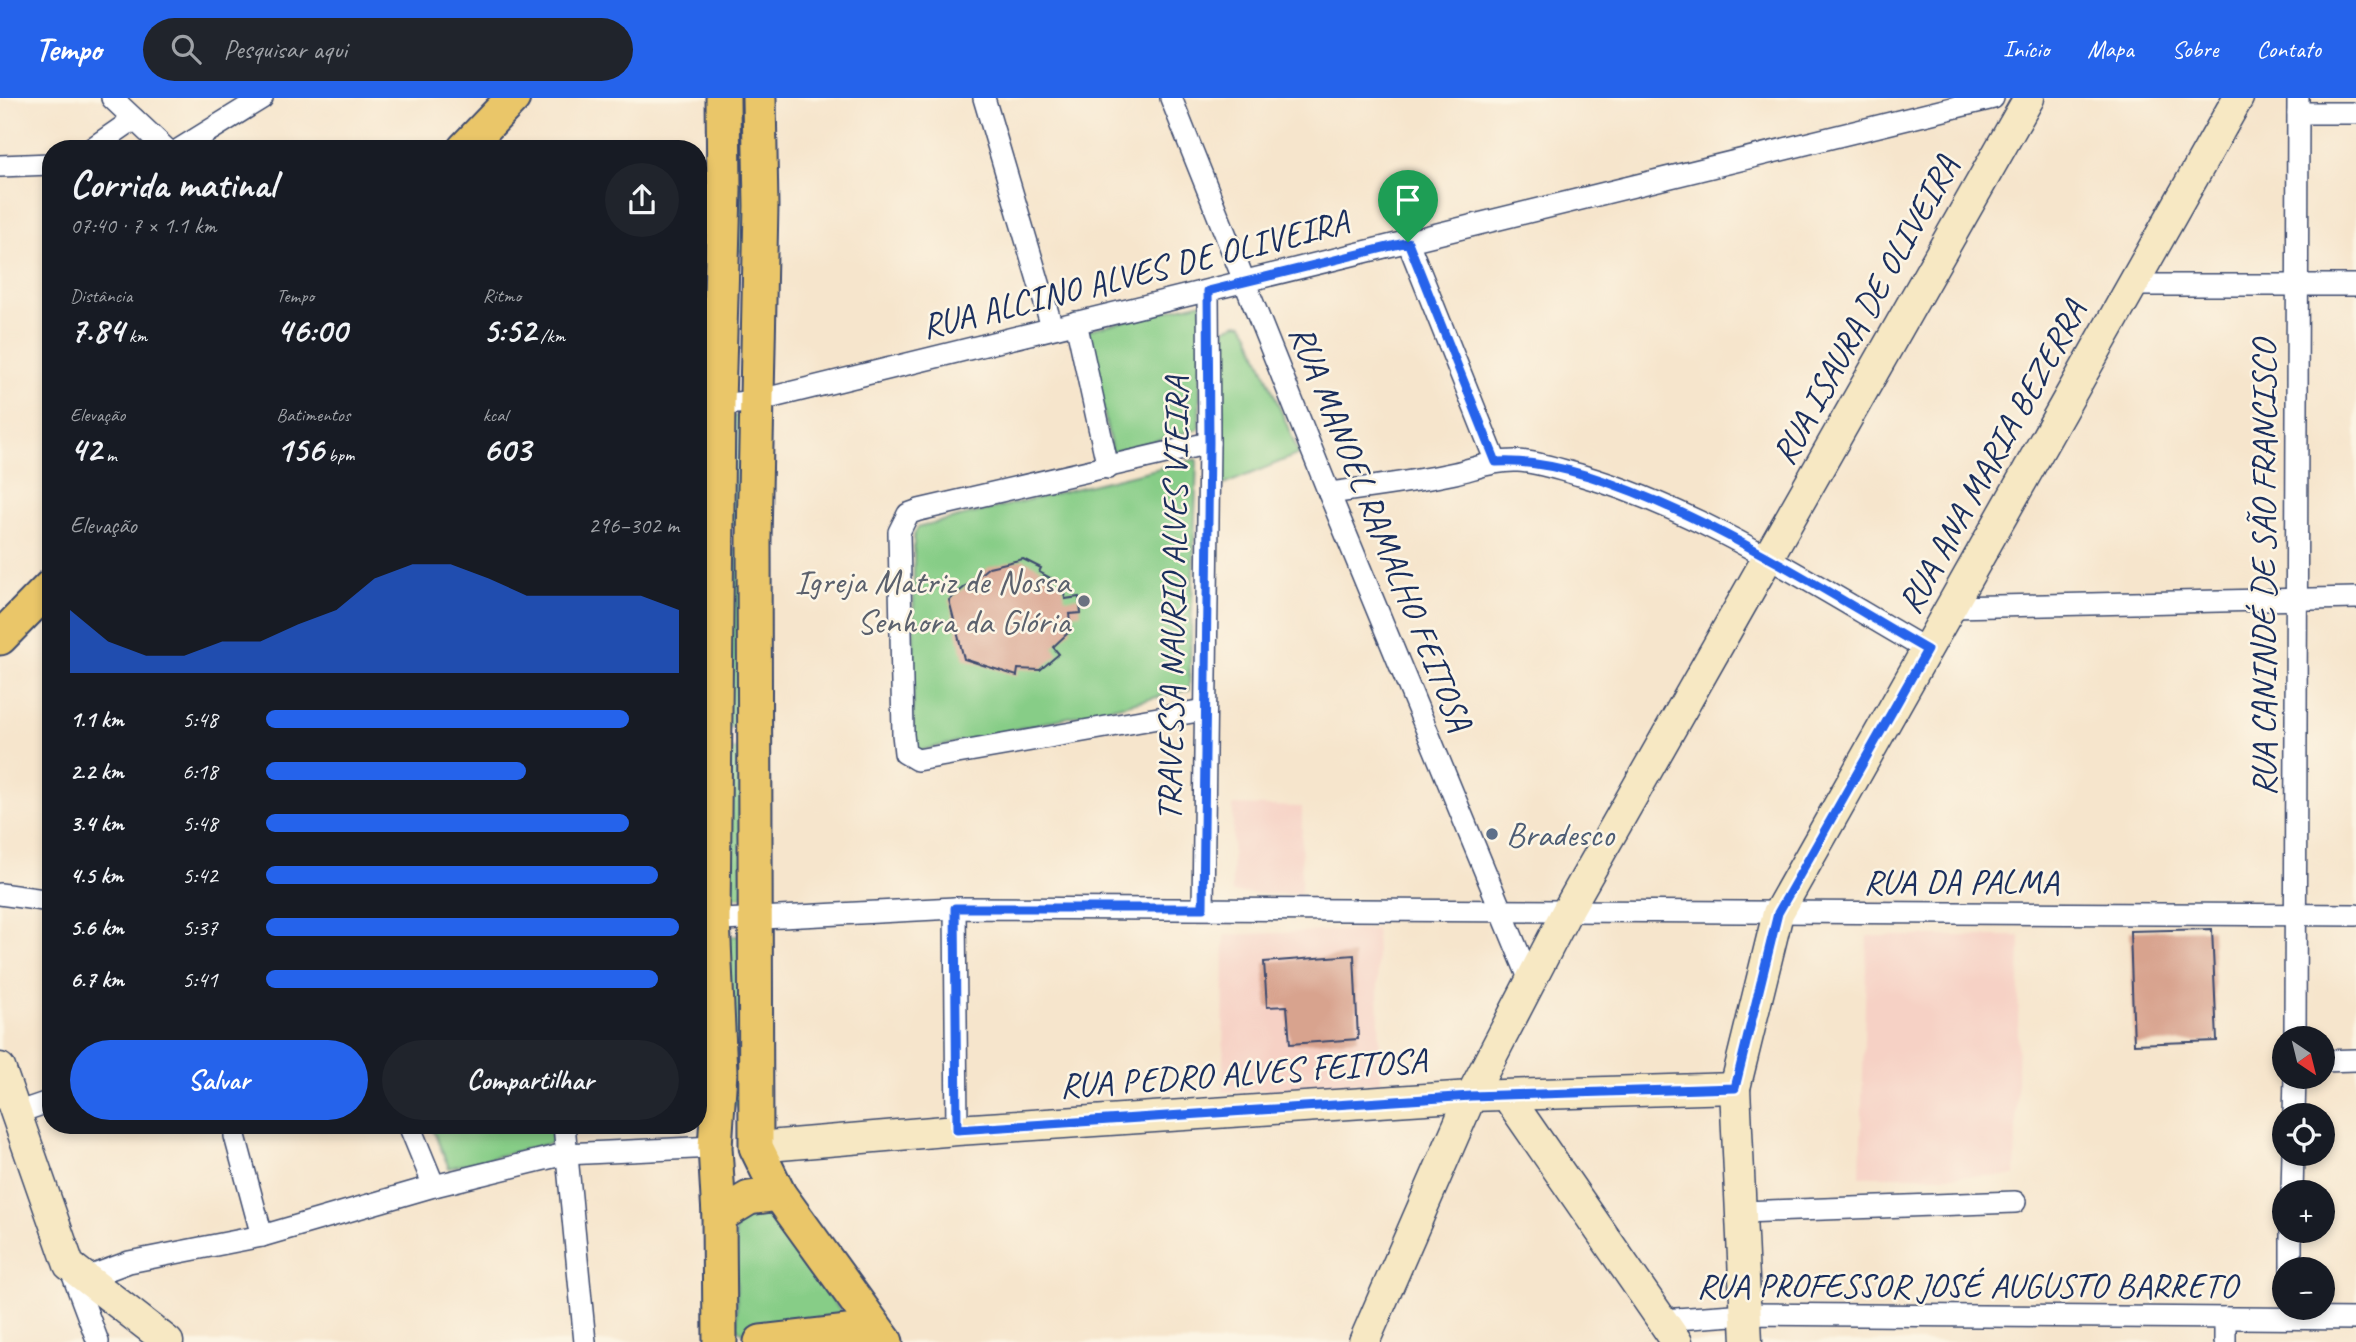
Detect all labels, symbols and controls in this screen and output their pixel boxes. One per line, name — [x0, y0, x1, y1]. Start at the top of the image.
search box — [143, 18, 633, 81]
text: Tempo — [35, 28, 101, 70]
icon: search — [167, 30, 205, 68]
text: Pesquisar aqui — [223, 33, 347, 66]
text: Início — [2003, 34, 2049, 64]
text: Mapa — [2087, 34, 2134, 64]
text: Sobre — [2172, 34, 2218, 64]
text: Contato — [2256, 34, 2321, 64]
street label: RUA ISAURA DE OLIVEIRA — [1761, 146, 1969, 472]
text: Corrida matinal — [70, 161, 276, 208]
button: share — [605, 163, 679, 237]
pin — [1378, 170, 1438, 242]
icon: arrive — [1389, 181, 1427, 219]
street label: RUA ALCINO ALVES DE OLIVEIRA — [917, 199, 1354, 349]
text: 07:40 · 7 × 1.1 km — [70, 211, 216, 240]
text: Distância — [70, 284, 132, 308]
text: Tempo — [276, 284, 314, 308]
text: Ritmo — [483, 284, 521, 308]
street label: RUA ANA MARIA BEZERRA — [1887, 291, 2097, 621]
text: 7.84 — [70, 308, 124, 353]
text: 46:00 — [276, 308, 347, 353]
text: 5:52 — [483, 308, 536, 353]
street label: RUA MANOEL RAMALHO FEITOSA — [1279, 319, 1484, 739]
text: km — [124, 324, 147, 348]
text: /km — [536, 324, 565, 348]
street label: RUA CANINDÉ DE SÃO FRANCISCO — [2241, 336, 2286, 796]
street label: TRAVESSA NAURIO ALVES VIEIRA — [1147, 375, 1199, 822]
text: Elevação — [70, 403, 125, 427]
text: Batimentos — [276, 403, 350, 427]
text: kcal — [483, 403, 508, 427]
text: 42 — [70, 427, 102, 472]
text: 156 — [276, 427, 324, 472]
text: 603 — [483, 427, 531, 472]
text: m — [102, 443, 117, 467]
text: bpm — [324, 443, 354, 467]
text: Elevação — [70, 511, 137, 540]
text: 296–302 m — [588, 511, 679, 540]
place label: Igreja Matriz de Nossa Senhora da Glória — [794, 559, 1073, 644]
marker: Igreja Matriz de Nossa Senhora da Glória — [1076, 593, 1092, 609]
text: 1.1 km — [70, 705, 124, 734]
text: 5:48 — [182, 705, 218, 734]
text: 2.2 km — [70, 757, 124, 786]
text: 6:18 — [182, 757, 218, 786]
text: 3.4 km — [70, 809, 124, 838]
text: 5:48 — [182, 809, 218, 838]
place label: Bradesco — [1506, 812, 1615, 857]
marker: Bradesco — [1484, 826, 1500, 842]
street label: RUA DA PALMA — [1863, 859, 2060, 904]
text: 4.5 km — [70, 861, 123, 890]
text: 5:42 — [182, 861, 218, 890]
text: 5.6 km — [70, 913, 124, 942]
text: 5:37 — [182, 913, 218, 942]
text: 6.7 km — [70, 965, 124, 994]
text: 5:41 — [182, 965, 218, 994]
north arrow — [2272, 1026, 2334, 1088]
map controls — [2272, 1026, 2335, 1320]
street label: RUA PEDRO ALVES FEITOSA — [1058, 1038, 1429, 1108]
button: Salvar — [70, 1040, 368, 1120]
button: Compartilhar — [382, 1040, 679, 1120]
button: locate — [2272, 1103, 2335, 1166]
button: + — [2272, 1180, 2335, 1243]
button: − — [2272, 1257, 2335, 1320]
street label: RUA PROFESSOR JOSÉ AUGUSTO BARRETO — [1697, 1263, 2241, 1308]

